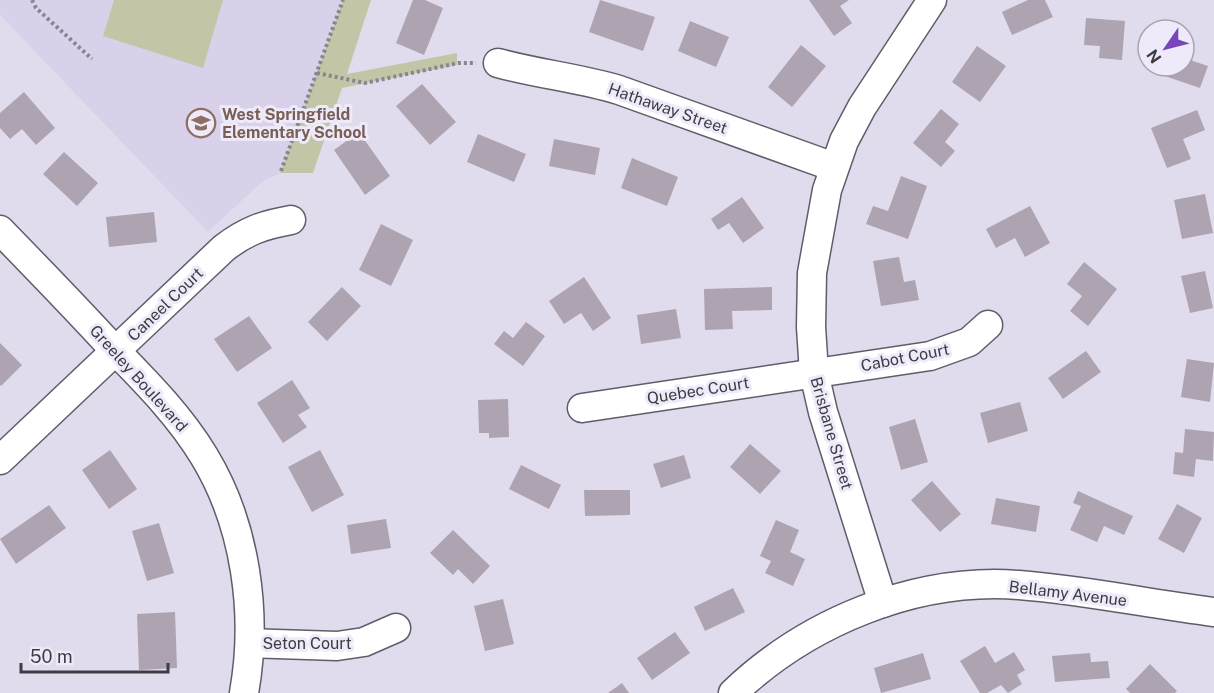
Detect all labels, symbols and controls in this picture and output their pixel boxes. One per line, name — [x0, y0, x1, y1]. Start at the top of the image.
north arrow — [1136, 18, 1196, 78]
text: N — [1143, 46, 1165, 67]
street label: Hathaway Street — [606, 79, 730, 138]
place label: West Springfield Elementary School — [222, 105, 367, 142]
school or university icon: West Springfield Elementary School — [185, 107, 217, 139]
street label: Caneel Court — [124, 264, 207, 345]
street label: Greeley Boulevard — [86, 321, 191, 435]
street label: Cabot Court — [859, 340, 951, 375]
street label: Quebec Court — [646, 373, 750, 408]
street label: Brisbane Street — [806, 375, 857, 492]
street label: Bellamy Avenue — [1008, 577, 1128, 610]
street label: Seton Court — [262, 634, 352, 653]
scale bar — [21, 636, 168, 674]
text: 50 m — [30, 646, 73, 667]

